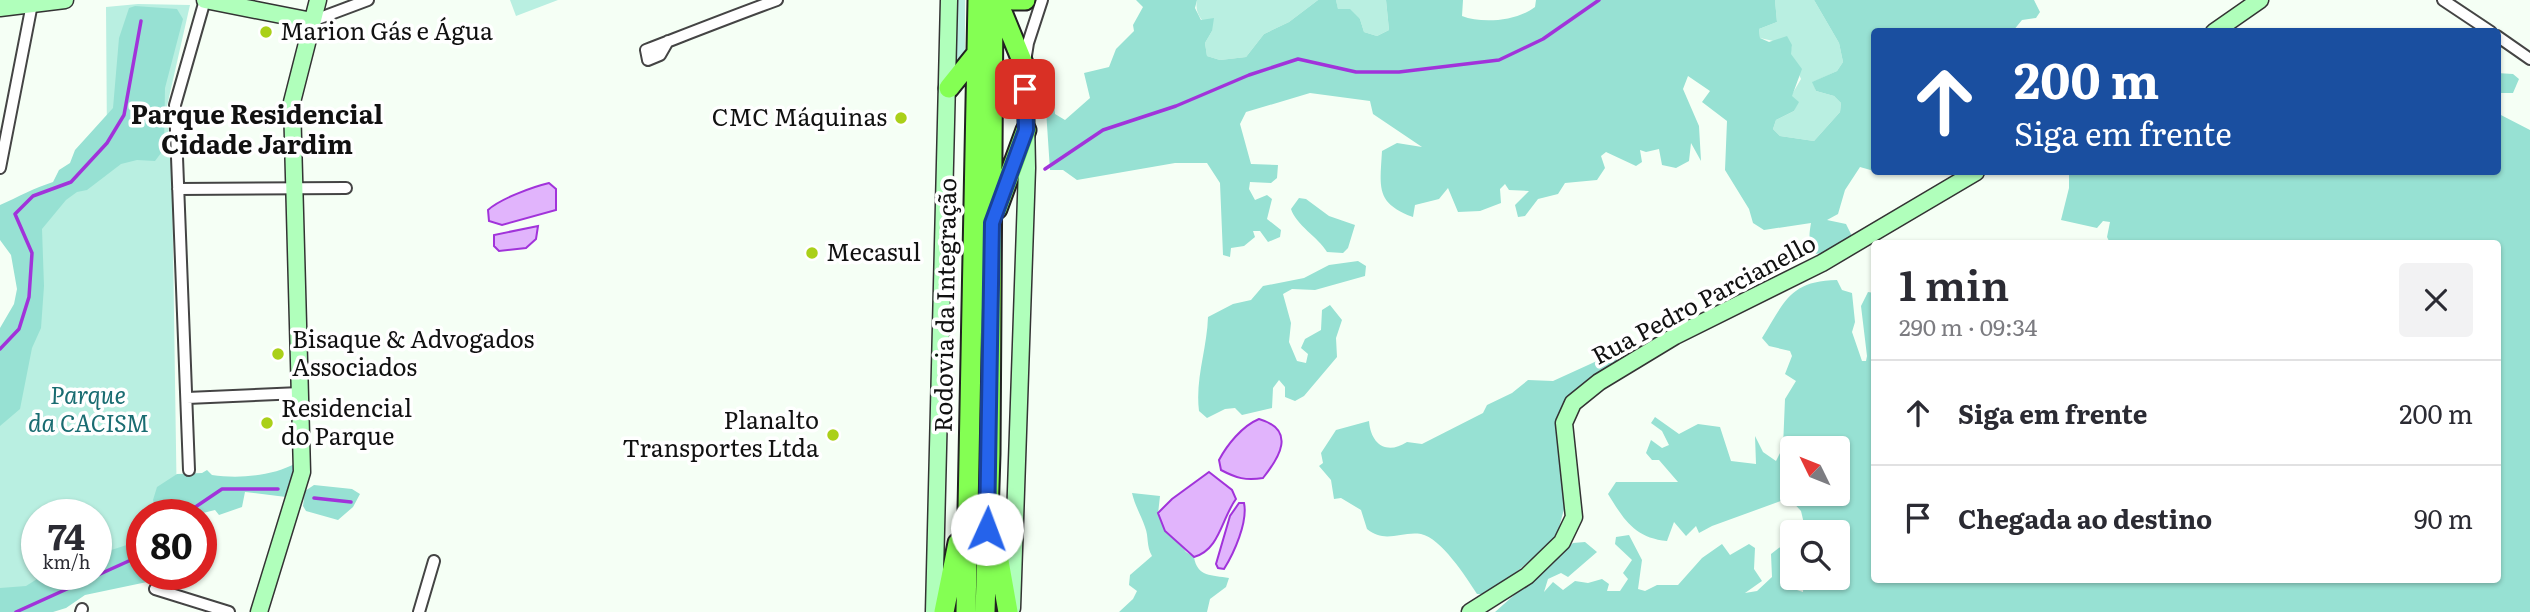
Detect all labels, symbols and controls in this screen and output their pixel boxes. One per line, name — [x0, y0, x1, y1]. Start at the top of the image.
place label: Marion Gás e Água — [280, 12, 493, 47]
marker: Marion Gás e Água — [258, 24, 274, 40]
text: 200 m — [2014, 41, 2159, 114]
icon: ahead — [1899, 56, 1990, 147]
pin — [995, 59, 1055, 119]
icon: arrive — [1006, 70, 1044, 108]
district label: Parque Residencial Cidade Jardim — [131, 93, 383, 162]
place label: CMC Máquinas — [712, 98, 887, 133]
text: Siga em frente — [2014, 108, 2232, 156]
marker: CMC Máquinas — [893, 110, 909, 126]
street label: Rodovia da Integração — [924, 177, 963, 433]
street label: Rua Pedro Parcianello — [1585, 224, 1821, 372]
place label: Mecasul — [826, 233, 921, 268]
marker: Mecasul — [804, 245, 820, 261]
text: 1 min — [1899, 252, 2009, 314]
button: close — [2399, 263, 2473, 337]
text: 290 m · 09:34 — [1899, 309, 2038, 343]
place label: Bisaque & Advogados Associados — [292, 320, 535, 383]
marker: Bisaque & Advogados Associados — [270, 346, 286, 362]
park label: Parque da CACISM — [28, 376, 149, 439]
place label: Residencial do Parque — [281, 389, 412, 452]
text: Siga em frente — [1958, 393, 2147, 432]
text: 200 m — [2399, 393, 2473, 432]
icon: ahead — [1899, 394, 1937, 432]
place label: Planalto Transportes Ltda — [622, 401, 819, 464]
marker: Residencial do Parque — [259, 415, 275, 431]
marker: Planalto Transportes Ltda — [825, 427, 841, 443]
north arrow — [1780, 436, 1850, 506]
map controls — [1780, 436, 1850, 590]
position arrow — [950, 492, 1024, 566]
text: Chegada ao destino — [1958, 498, 2212, 537]
text: 90 m — [2414, 498, 2473, 537]
speed limit sign: 80 — [126, 499, 217, 590]
icon: arrive — [1899, 499, 1937, 537]
text: 74 — [48, 509, 85, 561]
button: search — [1780, 520, 1850, 590]
text: km/h — [43, 548, 90, 575]

